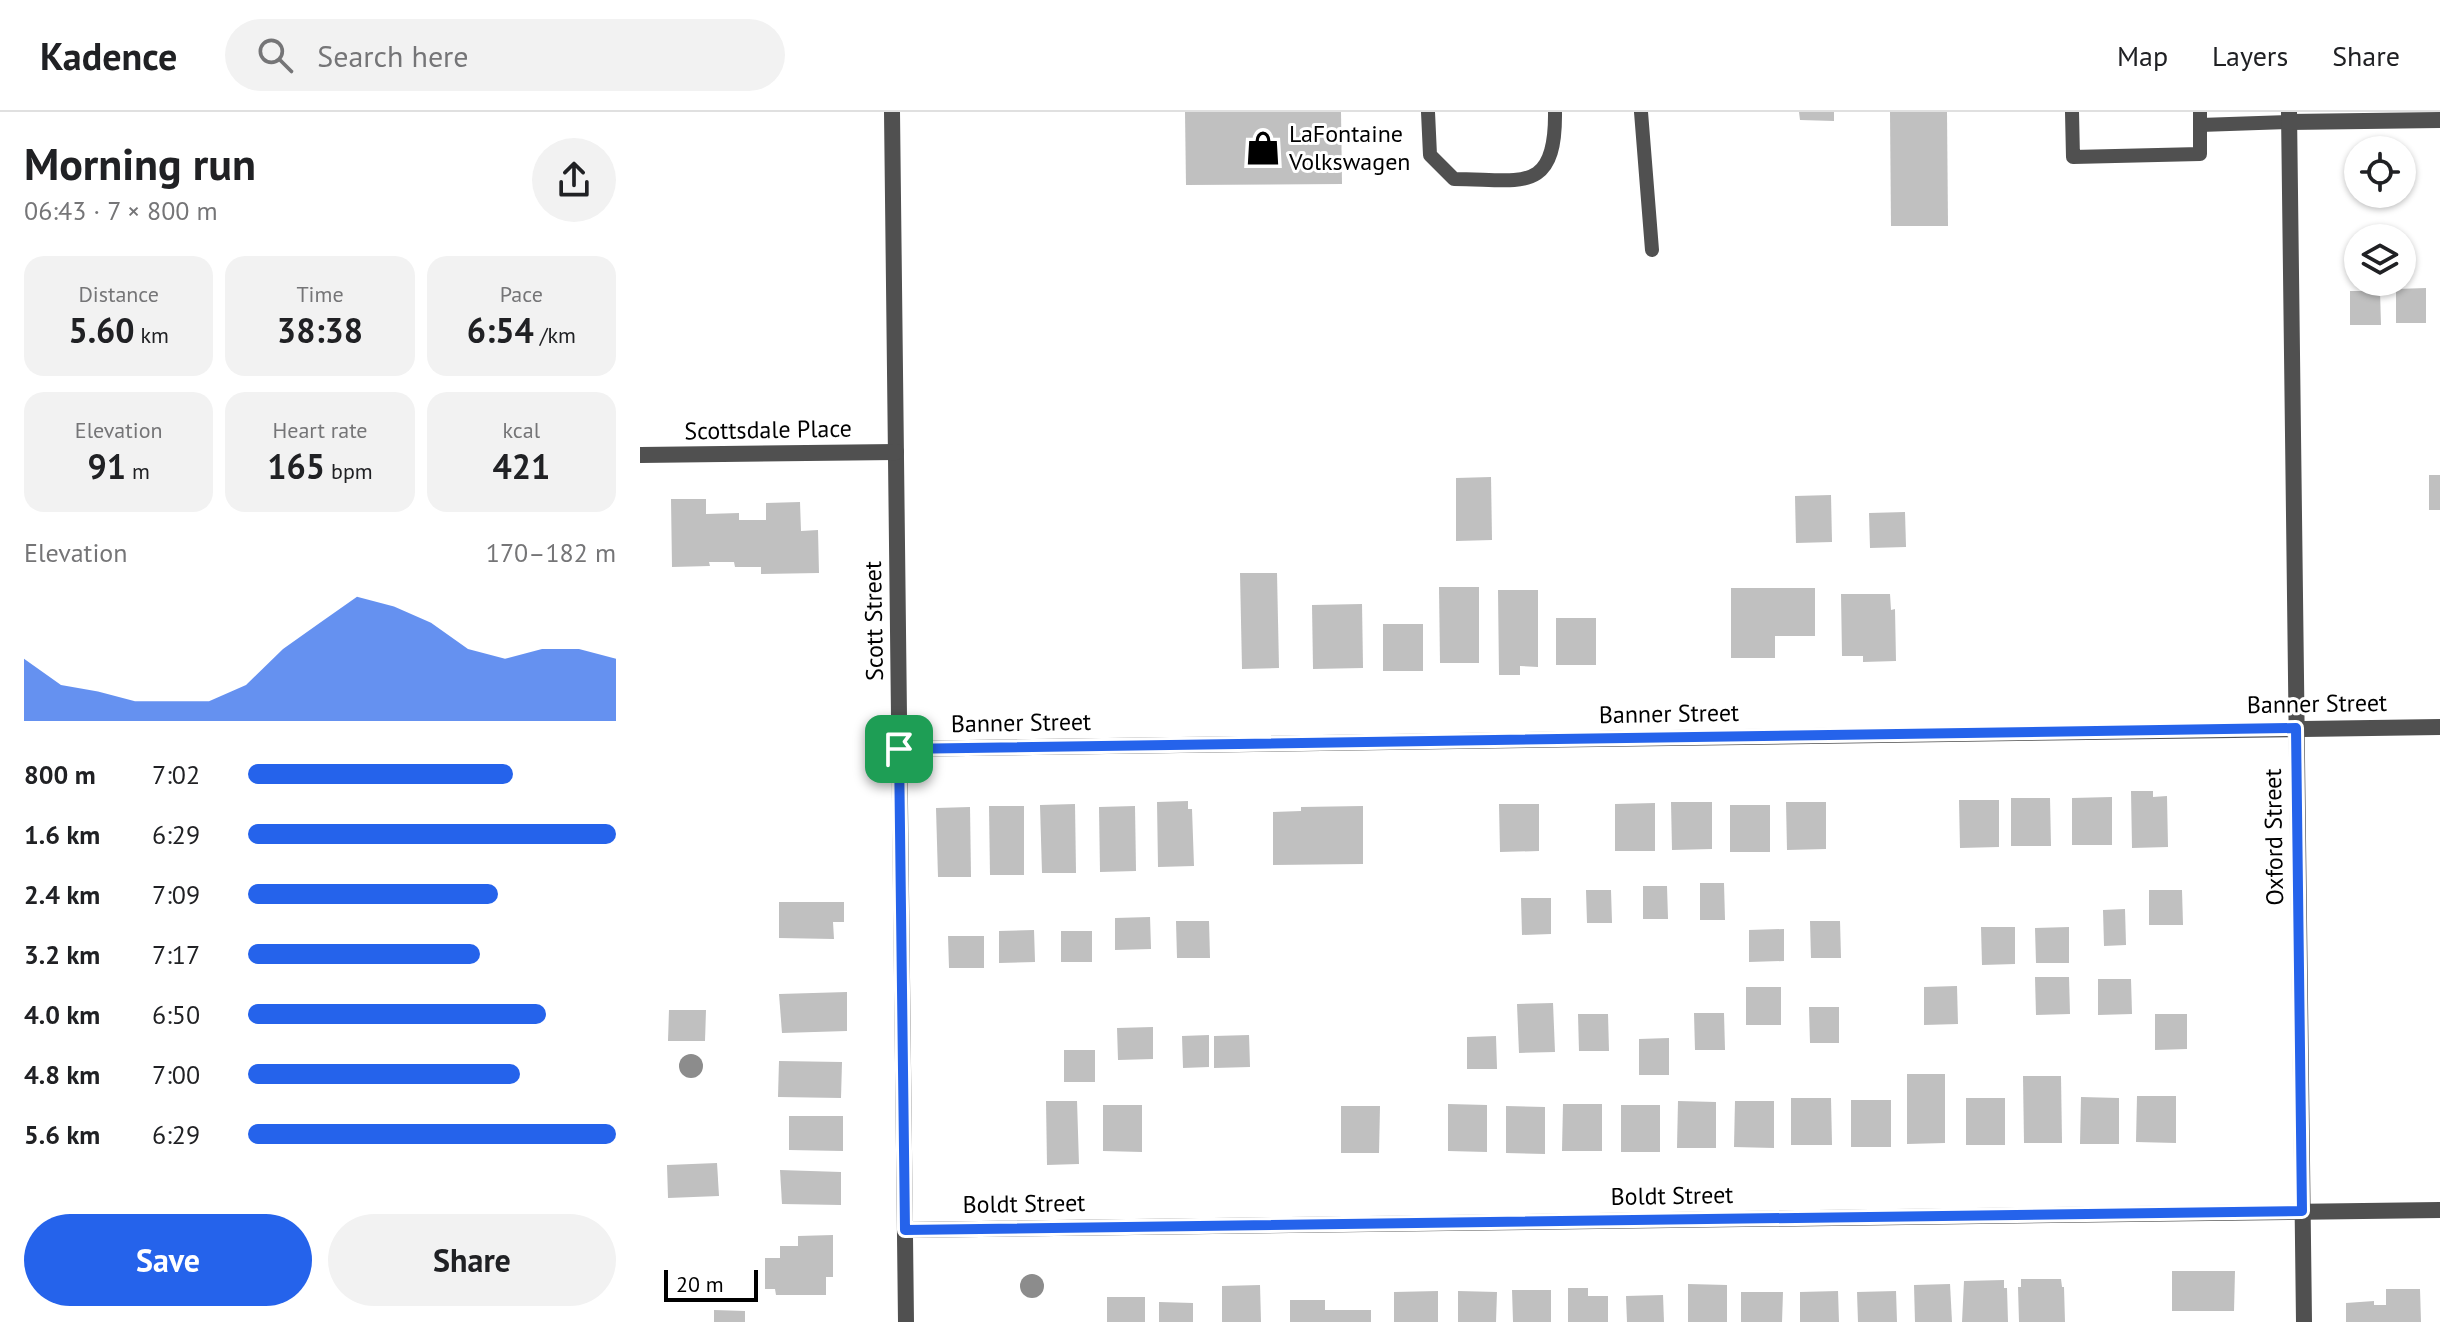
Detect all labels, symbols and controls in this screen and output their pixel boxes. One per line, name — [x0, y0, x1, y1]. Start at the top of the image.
search box — [225, 19, 785, 91]
text: Kadence — [40, 31, 177, 80]
icon: search — [253, 33, 297, 77]
text: Search here — [317, 36, 469, 75]
text: Map — [2117, 37, 2168, 74]
text: Layers — [2212, 37, 2288, 74]
text: Share — [2332, 37, 2400, 74]
place label: LaFontaine Volkswagen — [1288, 118, 1410, 177]
shop icon: LaFontaine Volkswagen — [1244, 129, 1282, 167]
text: Morning run — [24, 135, 256, 192]
map controls — [2344, 136, 2416, 296]
button: locate — [2344, 136, 2416, 208]
button: share — [532, 138, 616, 222]
text: 06:43 · 7 × 800 m — [24, 194, 218, 227]
button: layers — [2344, 224, 2416, 296]
text: Distance — [78, 280, 159, 308]
text: Time — [296, 280, 344, 308]
text: Pace — [500, 280, 543, 308]
text: 5.60 — [68, 308, 135, 352]
text: 38:38 — [277, 308, 363, 352]
text: 6:54 — [467, 308, 534, 352]
text: km — [135, 321, 169, 349]
text: /km — [534, 321, 576, 349]
street label: Scottsdale Place — [684, 413, 852, 446]
text: Elevation — [75, 416, 162, 444]
text: Heart rate — [272, 416, 368, 444]
text: kcal — [503, 416, 540, 444]
text: 91 — [88, 444, 126, 488]
text: 165 — [267, 444, 325, 488]
text: 421 — [492, 444, 550, 488]
text: m — [126, 457, 150, 485]
text: bpm — [325, 457, 373, 485]
text: Elevation — [24, 536, 128, 569]
text: 170–182 m — [486, 536, 616, 569]
street label: Scott Street — [857, 561, 890, 681]
street label: Banner Street — [2247, 687, 2387, 720]
street label: Banner Street — [1599, 697, 1739, 730]
street label: Banner Street — [951, 706, 1091, 739]
pin — [865, 715, 933, 783]
icon: arrive — [877, 727, 921, 771]
text: 800 m — [24, 758, 96, 791]
text: 7:02 — [152, 758, 200, 791]
street label: Oxford Street — [2257, 768, 2290, 906]
text: 1.6 km — [24, 818, 100, 851]
text: 6:29 — [152, 818, 200, 851]
text: 2.4 km — [24, 878, 100, 911]
text: 7:09 — [152, 878, 200, 911]
text: 3.2 km — [24, 938, 100, 971]
text: 7:17 — [152, 938, 200, 971]
text: 4.0 km — [24, 998, 100, 1031]
text: 6:50 — [152, 998, 200, 1031]
text: 4.8 km — [24, 1058, 100, 1091]
text: 7:00 — [152, 1058, 200, 1091]
text: 5.6 km — [24, 1118, 100, 1151]
text: 6:29 — [152, 1118, 200, 1151]
street label: Boldt Street — [1610, 1179, 1734, 1212]
street label: Boldt Street — [962, 1187, 1086, 1220]
button: Save — [24, 1214, 312, 1306]
button: Share — [328, 1214, 616, 1306]
scale bar — [664, 1266, 758, 1302]
text: 20 m — [676, 1270, 724, 1298]

